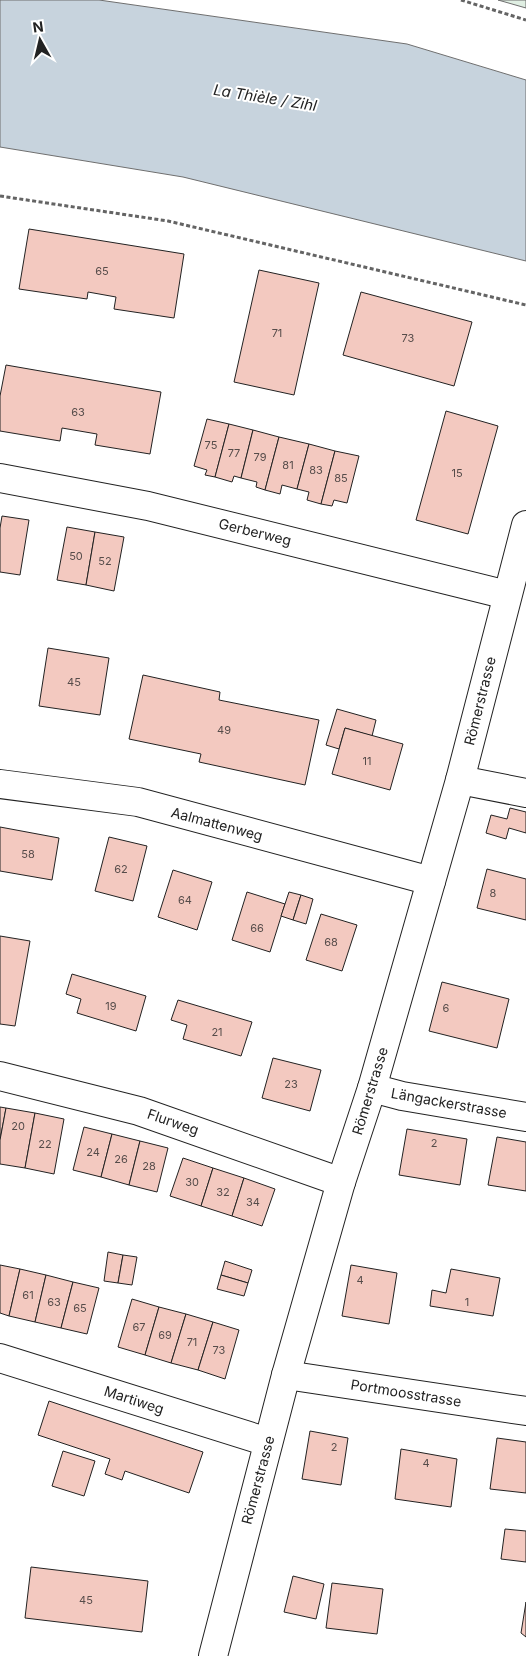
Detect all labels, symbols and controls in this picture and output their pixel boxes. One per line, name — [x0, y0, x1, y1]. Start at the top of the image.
north arrow — [15, 15, 65, 65]
text: N — [32, 17, 45, 36]
water label: La Thièle / Zihl — [212, 80, 319, 115]
house number: 65 — [95, 264, 109, 278]
house number: 71 — [272, 326, 282, 340]
house number: 73 — [402, 331, 415, 345]
house number: 63 — [71, 405, 85, 419]
house number: 75 — [205, 438, 218, 452]
house number: 77 — [228, 446, 240, 460]
house number: 79 — [254, 450, 267, 464]
house number: 81 — [282, 458, 294, 472]
house number: 83 — [309, 463, 323, 477]
house number: 15 — [451, 466, 463, 480]
house number: 85 — [334, 471, 348, 485]
street label: Gerberweg — [217, 514, 293, 549]
house number: 50 — [69, 549, 83, 563]
house number: 52 — [98, 554, 112, 568]
street label: Römerstrasse — [460, 655, 499, 747]
house number: 45 — [67, 675, 81, 689]
house number: 49 — [217, 723, 231, 737]
house number: 11 — [363, 754, 371, 768]
street label: Aalmattenweg — [169, 803, 265, 844]
house number: 58 — [21, 847, 35, 861]
house number: 62 — [114, 862, 128, 876]
house number: 8 — [490, 886, 497, 900]
house number: 64 — [178, 893, 192, 907]
house number: 66 — [250, 921, 264, 935]
house number: 68 — [324, 935, 338, 949]
house number: 19 — [105, 999, 117, 1013]
house number: 6 — [443, 1001, 450, 1015]
house number: 21 — [211, 1025, 223, 1039]
street label: Römerstrasse — [348, 1045, 391, 1137]
house number: 23 — [284, 1077, 298, 1091]
street label: Längackerstrasse — [390, 1084, 508, 1121]
street label: Flurweg — [145, 1105, 201, 1138]
house number: 20 — [11, 1119, 25, 1133]
house number: 2 — [431, 1136, 437, 1150]
house number: 22 — [38, 1137, 52, 1151]
house number: 24 — [86, 1145, 100, 1159]
house number: 26 — [114, 1152, 128, 1166]
house number: 28 — [142, 1159, 156, 1173]
house number: 30 — [185, 1175, 199, 1189]
house number: 32 — [216, 1185, 230, 1199]
house number: 34 — [246, 1195, 260, 1209]
house number: 4 — [356, 1273, 364, 1287]
house number: 61 — [22, 1288, 34, 1302]
house number: 63 — [47, 1295, 61, 1309]
house number: 1 — [465, 1295, 469, 1309]
house number: 65 — [73, 1301, 87, 1315]
house number: 67 — [132, 1320, 146, 1334]
house number: 69 — [158, 1328, 172, 1342]
house number: 71 — [187, 1335, 197, 1349]
house number: 73 — [213, 1343, 226, 1357]
street label: Portmoosstrasse — [350, 1375, 463, 1410]
street label: Martiweg — [102, 1382, 166, 1417]
street label: Römerstrasse — [238, 1434, 277, 1526]
house number: 2 — [331, 1440, 337, 1454]
house number: 4 — [422, 1456, 430, 1470]
house number: 45 — [79, 1593, 93, 1607]

